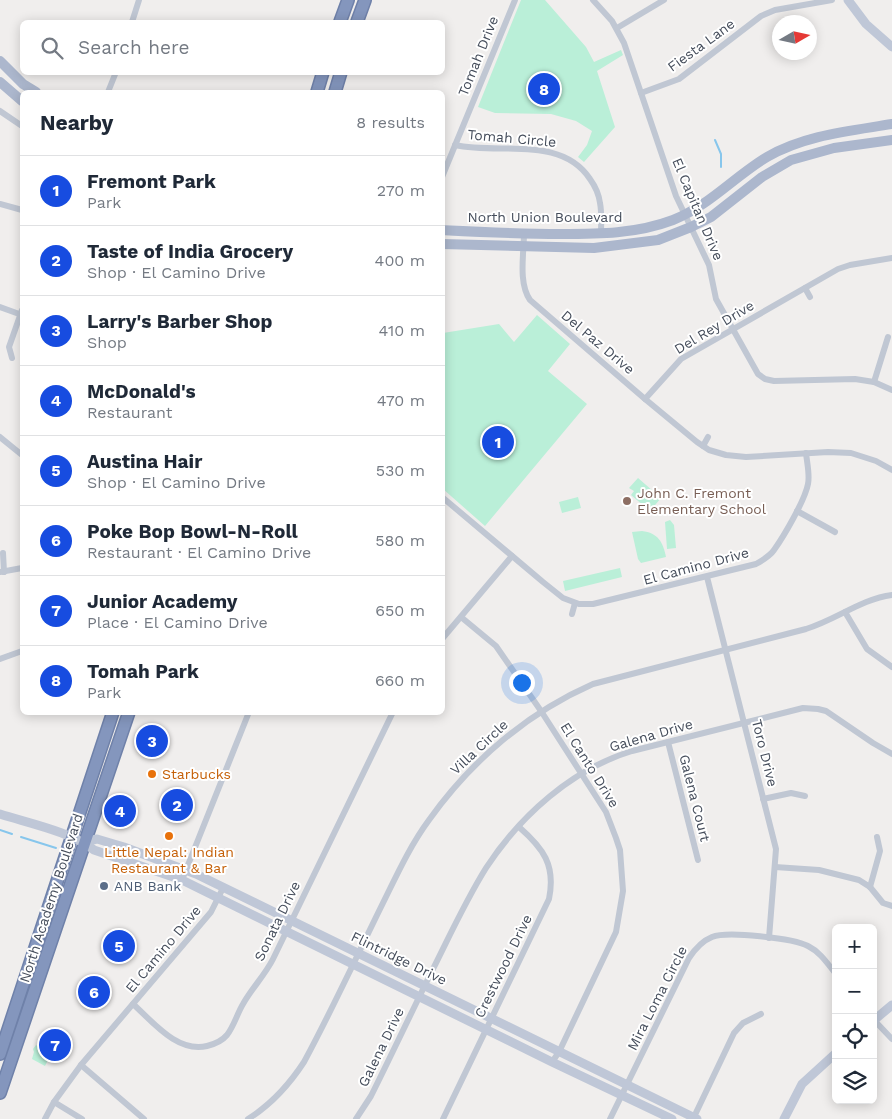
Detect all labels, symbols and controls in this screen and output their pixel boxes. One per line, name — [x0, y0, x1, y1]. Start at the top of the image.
street label: Tomah Drive — [455, 14, 501, 98]
street label: Fiesta Lane — [664, 15, 738, 75]
north arrow — [772, 15, 817, 60]
search box — [20, 20, 445, 75]
icon: search — [38, 34, 66, 62]
text: Search here — [78, 36, 189, 59]
pin: 8 — [528, 70, 560, 108]
text: Nearby — [40, 110, 113, 135]
text: 8 results — [356, 113, 425, 132]
street label: Tomah Circle — [467, 126, 557, 150]
street label: El Capitan Drive — [669, 155, 727, 263]
text: Fremont Park — [87, 170, 216, 193]
text: 1 — [53, 181, 59, 200]
text: 270 m — [377, 181, 425, 200]
text: Park — [87, 193, 121, 212]
street label: North Union Boulevard — [468, 209, 622, 225]
text: Taste of India Grocery — [87, 240, 293, 263]
text: 2 — [51, 251, 61, 270]
text: 400 m — [375, 251, 425, 270]
text: Shop · El Camino Drive — [87, 263, 266, 282]
street label: Del Rey Drive — [671, 297, 757, 357]
street label: Del Paz Drive — [558, 307, 638, 377]
text: Larry's Barber Shop — [87, 310, 272, 333]
text: 3 — [51, 321, 61, 340]
text: 410 m — [379, 321, 425, 340]
text: Shop — [87, 333, 127, 352]
text: McDonald's — [87, 380, 196, 403]
text: 4 — [51, 391, 61, 410]
text: 470 m — [377, 391, 425, 410]
text: Restaurant — [87, 403, 173, 422]
pin: 1 — [482, 423, 514, 461]
text: Austina Hair — [87, 450, 202, 473]
text: 5 — [51, 461, 61, 480]
text: 530 m — [376, 461, 425, 480]
text: Shop · El Camino Drive — [87, 473, 266, 492]
place label: John C. Fremont Elementary School — [637, 485, 767, 517]
marker: John C. Fremont Elementary School — [621, 495, 633, 507]
text: Poke Bop Bowl-N-Roll — [87, 520, 298, 543]
text: 6 — [51, 531, 61, 550]
text: 580 m — [375, 531, 425, 550]
text: Restaurant · El Camino Drive — [87, 543, 311, 562]
street label: El Camino Drive — [641, 544, 751, 588]
text: Junior Academy — [87, 590, 237, 613]
text: 7 — [51, 601, 61, 620]
text: 650 m — [375, 601, 425, 620]
text: Place · El Camino Drive — [87, 613, 268, 632]
text: Tomah Park — [87, 660, 199, 683]
your location — [509, 670, 535, 696]
text: 8 — [51, 671, 61, 690]
text: 660 m — [375, 671, 425, 690]
text: Park — [87, 683, 121, 702]
street label: Galena Drive — [607, 715, 695, 755]
street label: Villa Circle — [447, 716, 511, 778]
street label: Toro Drive — [749, 718, 781, 788]
street label: El Canto Drive — [557, 719, 623, 811]
pin: 3 — [136, 722, 168, 760]
street label: Galena Court — [676, 753, 714, 843]
place label: Starbucks — [162, 766, 231, 782]
marker: Starbucks — [146, 768, 158, 780]
pin: 2 — [161, 786, 193, 824]
pin: 4 — [104, 792, 136, 830]
street label: North Academy Boulevard — [16, 811, 86, 985]
marker: Little Nepal: Indian Restaurant & Bar — [163, 830, 175, 842]
place label: Little Nepal: Indian Restaurant & Bar — [104, 844, 234, 876]
place label: ANB Bank — [114, 878, 181, 894]
street label: Sonata Drive — [251, 879, 303, 963]
marker: ANB Bank — [98, 880, 110, 892]
street label: El Camino Drive — [122, 902, 204, 996]
street label: Crestwood Drive — [471, 912, 535, 1020]
map controls — [832, 924, 877, 1104]
button: + — [832, 924, 877, 969]
pin: 5 — [103, 927, 135, 965]
street label: Flintridge Drive — [349, 928, 449, 988]
street label: Mira Loma Circle — [624, 943, 690, 1053]
button: − — [832, 969, 877, 1014]
pin: 6 — [78, 973, 110, 1011]
street label: Galena Drive — [355, 1005, 407, 1089]
button: locate — [832, 1014, 877, 1059]
pin: 7 — [39, 1026, 71, 1064]
button: layers — [832, 1059, 877, 1104]

